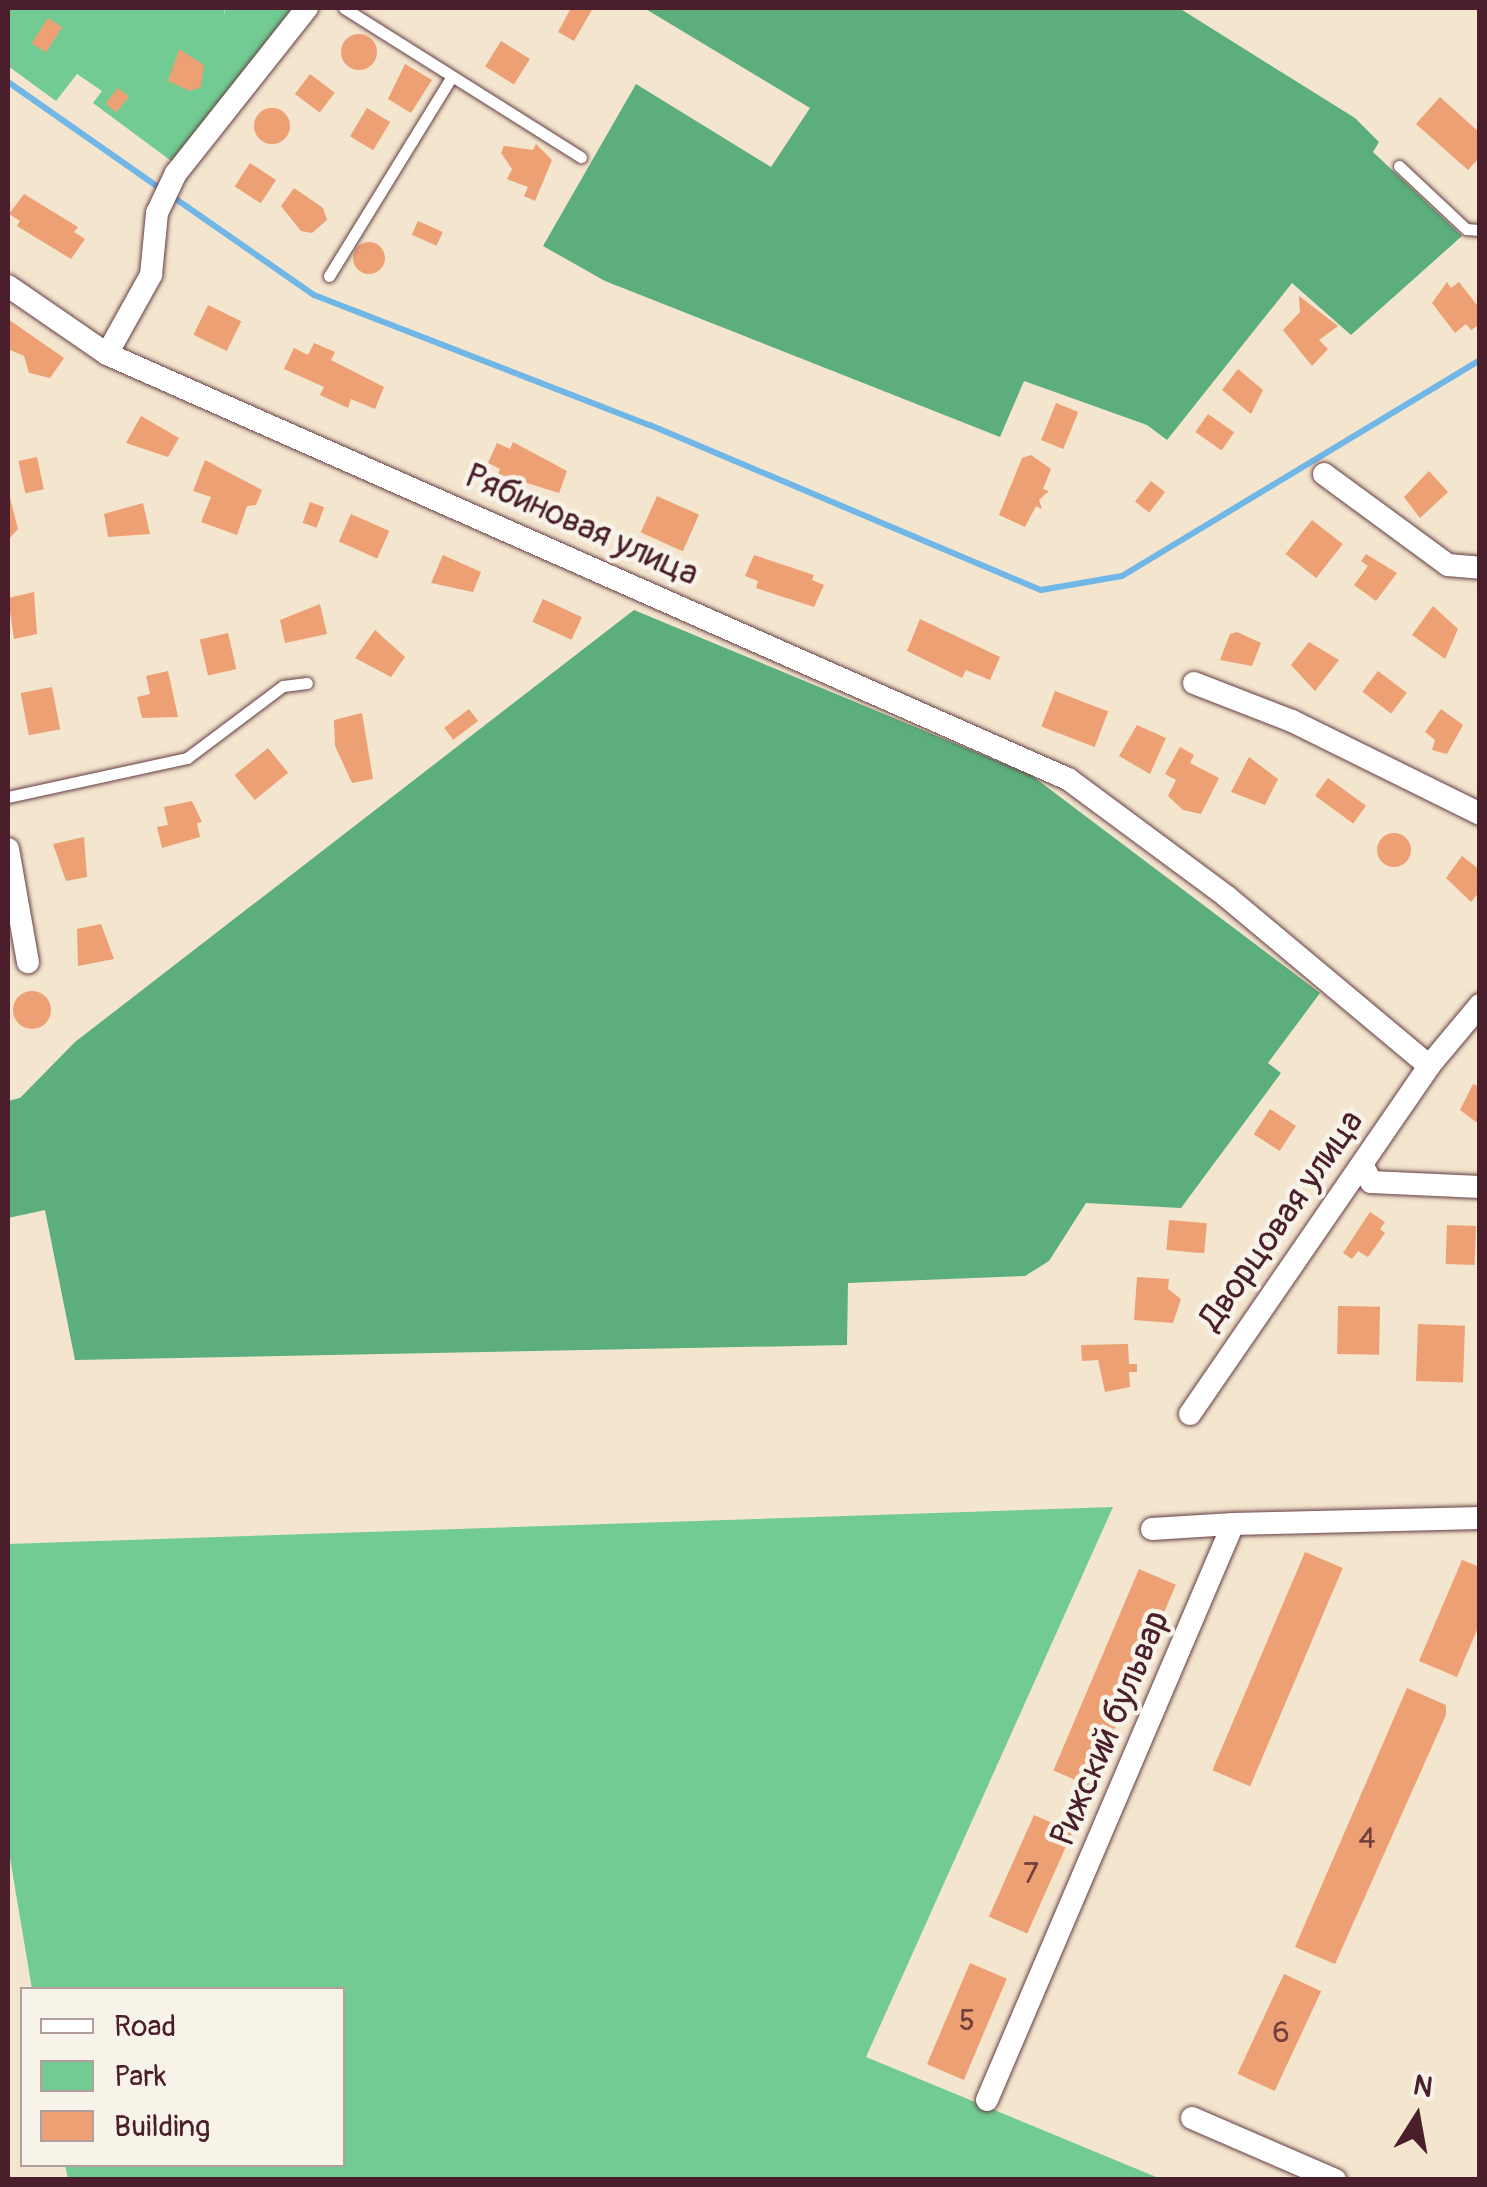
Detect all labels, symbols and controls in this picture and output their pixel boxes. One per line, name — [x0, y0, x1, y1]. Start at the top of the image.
street label: Рябиновая улица — [459, 455, 705, 595]
street label: Дворцовая улица — [1190, 1102, 1372, 1338]
street label: Рижский бульвар — [1042, 1604, 1178, 1852]
house number: 4 — [1358, 1821, 1376, 1857]
house number: 7 — [1023, 1856, 1039, 1892]
legend — [20, 1987, 345, 2167]
house number: 5 — [959, 2003, 975, 2039]
text: Road — [114, 2008, 176, 2045]
house number: 6 — [1272, 2015, 1290, 2051]
text: Park — [114, 2058, 167, 2095]
north arrow — [1367, 2067, 1467, 2167]
text: N — [1410, 2068, 1435, 2106]
text: Building — [114, 2108, 210, 2145]

